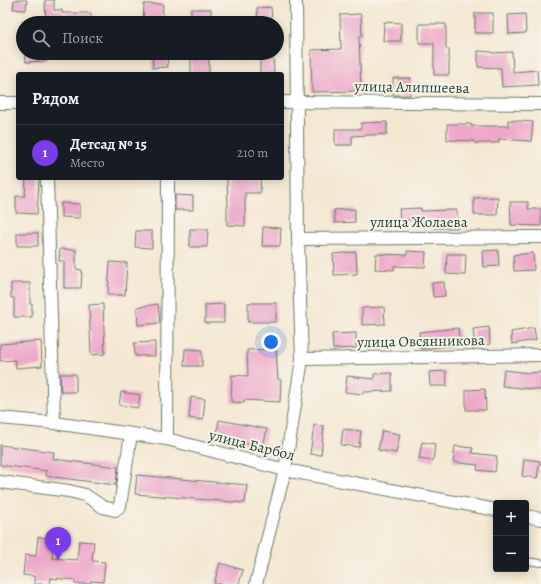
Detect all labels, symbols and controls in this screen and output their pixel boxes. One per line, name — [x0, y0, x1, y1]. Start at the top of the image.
search box — [16, 16, 284, 60]
icon: search — [30, 27, 52, 49]
text: Поиск — [62, 28, 103, 48]
street label: улица Алипшеева — [353, 76, 470, 98]
text: Рядом — [32, 87, 79, 110]
text: Детсад № 15 — [70, 134, 147, 154]
text: 1 — [43, 144, 47, 161]
text: 210 m — [237, 144, 268, 161]
text: Место — [70, 154, 105, 171]
street label: улица Жолаева — [369, 212, 468, 232]
street label: улица Овсянникова — [356, 330, 485, 352]
your location — [261, 332, 281, 352]
street label: улица Барбол — [206, 424, 297, 465]
map controls — [493, 500, 529, 572]
button: + — [493, 500, 529, 536]
pin: 1 — [45, 527, 71, 560]
button: − — [493, 536, 529, 572]

